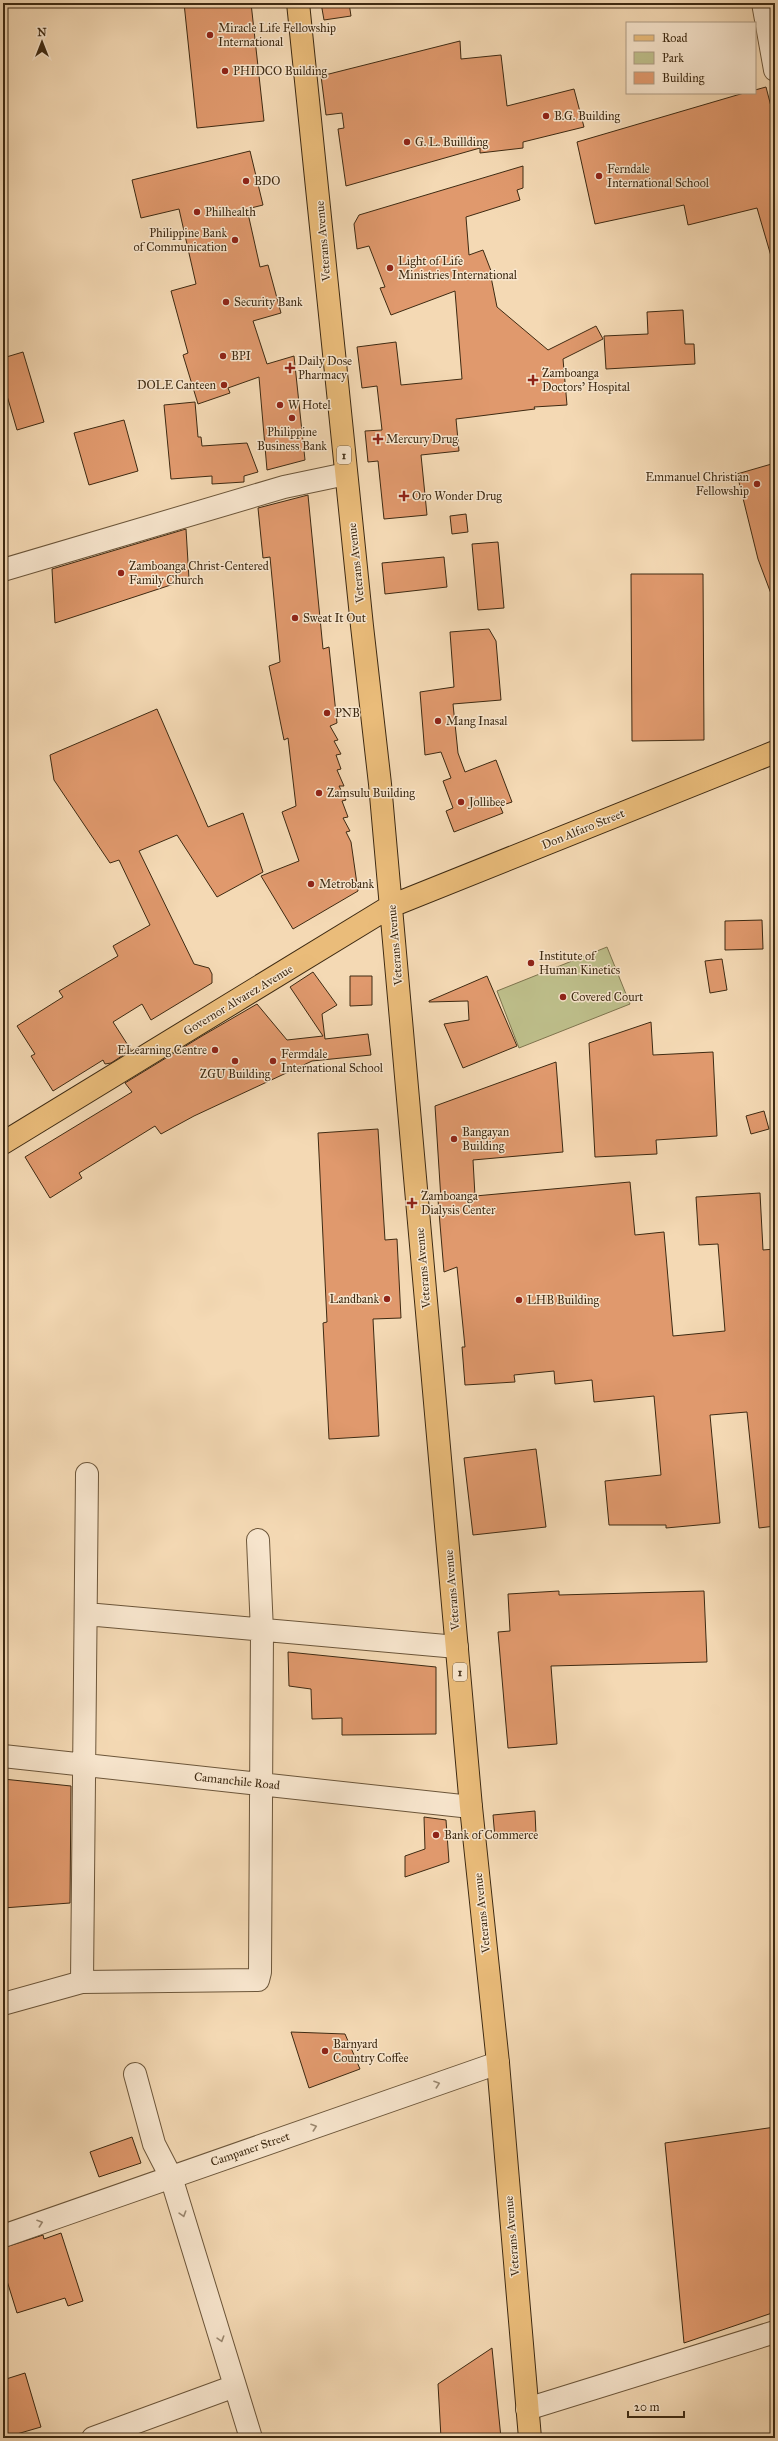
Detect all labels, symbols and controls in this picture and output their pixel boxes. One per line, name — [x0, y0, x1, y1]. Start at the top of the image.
place label: Miracle Life Fellowship International — [218, 21, 336, 49]
north arrow — [22, 22, 62, 62]
legend — [626, 22, 756, 94]
text: N — [37, 26, 47, 39]
marker: Miracle Life Fellowship International — [205, 30, 215, 40]
text: Road — [662, 31, 688, 45]
text: Park — [662, 51, 684, 65]
place label: PHIDCO Building — [233, 64, 327, 79]
marker: PHIDCO Building — [220, 66, 230, 76]
text: Building — [662, 71, 705, 86]
place label: B.G. Building — [554, 109, 621, 124]
marker: B.G. Building — [541, 111, 551, 121]
place label: G. L. Buillding — [415, 135, 489, 150]
marker: G. L. Buillding — [402, 137, 412, 147]
place label: Ferndale International School — [607, 162, 710, 190]
marker: Ferndale International School — [594, 171, 604, 181]
place label: BDO — [254, 174, 280, 188]
marker: BDO — [241, 176, 251, 186]
street label: Veterans Avenue — [313, 200, 334, 283]
place label: Philhealth — [205, 205, 256, 219]
marker: Philhealth — [192, 207, 202, 217]
place label: Philippine Bank of Communication — [134, 226, 227, 254]
marker: Philippine Bank of Communication — [230, 235, 240, 245]
place label: Light of Life Ministries International — [398, 254, 518, 282]
marker: Light of Life Ministries International — [385, 263, 395, 273]
place label: Security Bank — [234, 295, 303, 309]
marker: Security Bank — [221, 297, 231, 307]
place label: BPI — [231, 349, 251, 363]
marker: BPI — [218, 351, 228, 361]
place label: Daily Dose Pharmacy — [298, 354, 352, 382]
marker: Daily Dose Pharmacy — [285, 363, 295, 373]
place label: Zamboanga Doctors' Hospital — [542, 366, 631, 394]
marker: Zamboanga Doctors' Hospital — [527, 374, 539, 386]
place label: DOLE Canteen — [137, 378, 216, 392]
marker: DOLE Canteen — [219, 380, 229, 390]
place label: W Hotel — [288, 398, 332, 412]
marker: W Hotel — [275, 400, 285, 410]
marker: Philippine Business Bank — [287, 413, 297, 423]
place label: Philippine Business Bank — [257, 425, 327, 453]
place label: Mercury Drug — [386, 432, 458, 447]
marker: Mercury Drug — [373, 434, 383, 444]
road number: 1 — [337, 446, 351, 464]
place label: Emmanuel Christian Fellowship — [645, 470, 749, 498]
marker: Emmanuel Christian Fellowship — [752, 479, 762, 489]
place label: Oro Wonder Drug — [412, 489, 502, 504]
marker: Oro Wonder Drug — [399, 491, 409, 501]
street label: Veterans Avenue — [345, 522, 367, 605]
place label: Zamboanga Christ-Centered Family Church — [129, 559, 269, 587]
marker: Zamboanga Christ-Centered Family Church — [116, 568, 126, 578]
place label: Sweat It Out — [303, 611, 367, 625]
marker: Sweat It Out — [290, 613, 300, 623]
place label: PNB — [335, 706, 360, 720]
marker: PNB — [322, 708, 332, 718]
place label: Mang Inasal — [446, 714, 508, 729]
marker: Mang Inasal — [433, 716, 443, 726]
place label: Zamsulu Building — [327, 786, 415, 801]
marker: Zamsulu Building — [314, 788, 324, 798]
place label: Jollibee — [467, 795, 505, 810]
marker: Jollibee — [456, 797, 466, 807]
street label: Don Alfaro Street — [540, 806, 627, 852]
place label: Metrobank — [319, 877, 374, 891]
marker: Metrobank — [306, 879, 316, 889]
street label: Veterans Avenue — [385, 904, 406, 987]
place label: Institute of Human Kinetics — [539, 949, 620, 977]
marker: Institute of Human Kinetics — [526, 958, 536, 968]
street label: Governor Alvarez Avenue — [181, 962, 295, 1038]
place label: Covered Court — [571, 990, 644, 1004]
marker: Covered Court — [558, 992, 568, 1002]
place label: ELearning Centre — [117, 1043, 207, 1058]
marker: ELearning Centre — [210, 1045, 220, 1055]
place label: Fermdale International School — [281, 1047, 384, 1075]
marker: ZGU Building — [230, 1056, 240, 1066]
marker: Fermdale International School — [268, 1056, 278, 1066]
place label: ZGU Building — [200, 1067, 271, 1082]
place label: Bangayan Building — [462, 1125, 510, 1154]
marker: Bangayan Building — [449, 1134, 459, 1144]
place label: Zamboanga Dialysis Center — [421, 1189, 496, 1217]
marker: Zamboanga Dialysis Center — [406, 1197, 418, 1209]
street label: Veterans Avenue — [413, 1227, 434, 1310]
place label: Landbank — [330, 1292, 379, 1306]
place label: LHB Building — [527, 1293, 599, 1308]
marker: Landbank — [382, 1294, 392, 1304]
marker: LHB Building — [514, 1295, 524, 1305]
street label: Veterans Avenue — [442, 1549, 463, 1632]
road number: 1 — [453, 1663, 467, 1681]
street label: Camanchile Road — [193, 1770, 281, 1792]
place label: Bank of Commerce — [444, 1828, 538, 1842]
marker: Bank of Commerce — [431, 1830, 441, 1840]
street label: Veterans Avenue — [471, 1872, 493, 1955]
place label: Barnyard Country Coffee — [333, 2037, 409, 2065]
marker: Barnyard Country Coffee — [320, 2046, 330, 2056]
one-way arrow — [433, 2081, 440, 2089]
one-way arrow — [310, 2124, 317, 2132]
street label: Campaner Street — [209, 2129, 292, 2169]
street label: Veterans Avenue — [502, 2195, 523, 2278]
one-way arrow — [178, 2211, 187, 2218]
one-way arrow — [36, 2219, 43, 2228]
one-way arrow — [216, 2335, 225, 2342]
scale bar — [628, 2393, 684, 2419]
text: 20 m — [634, 2400, 660, 2414]

